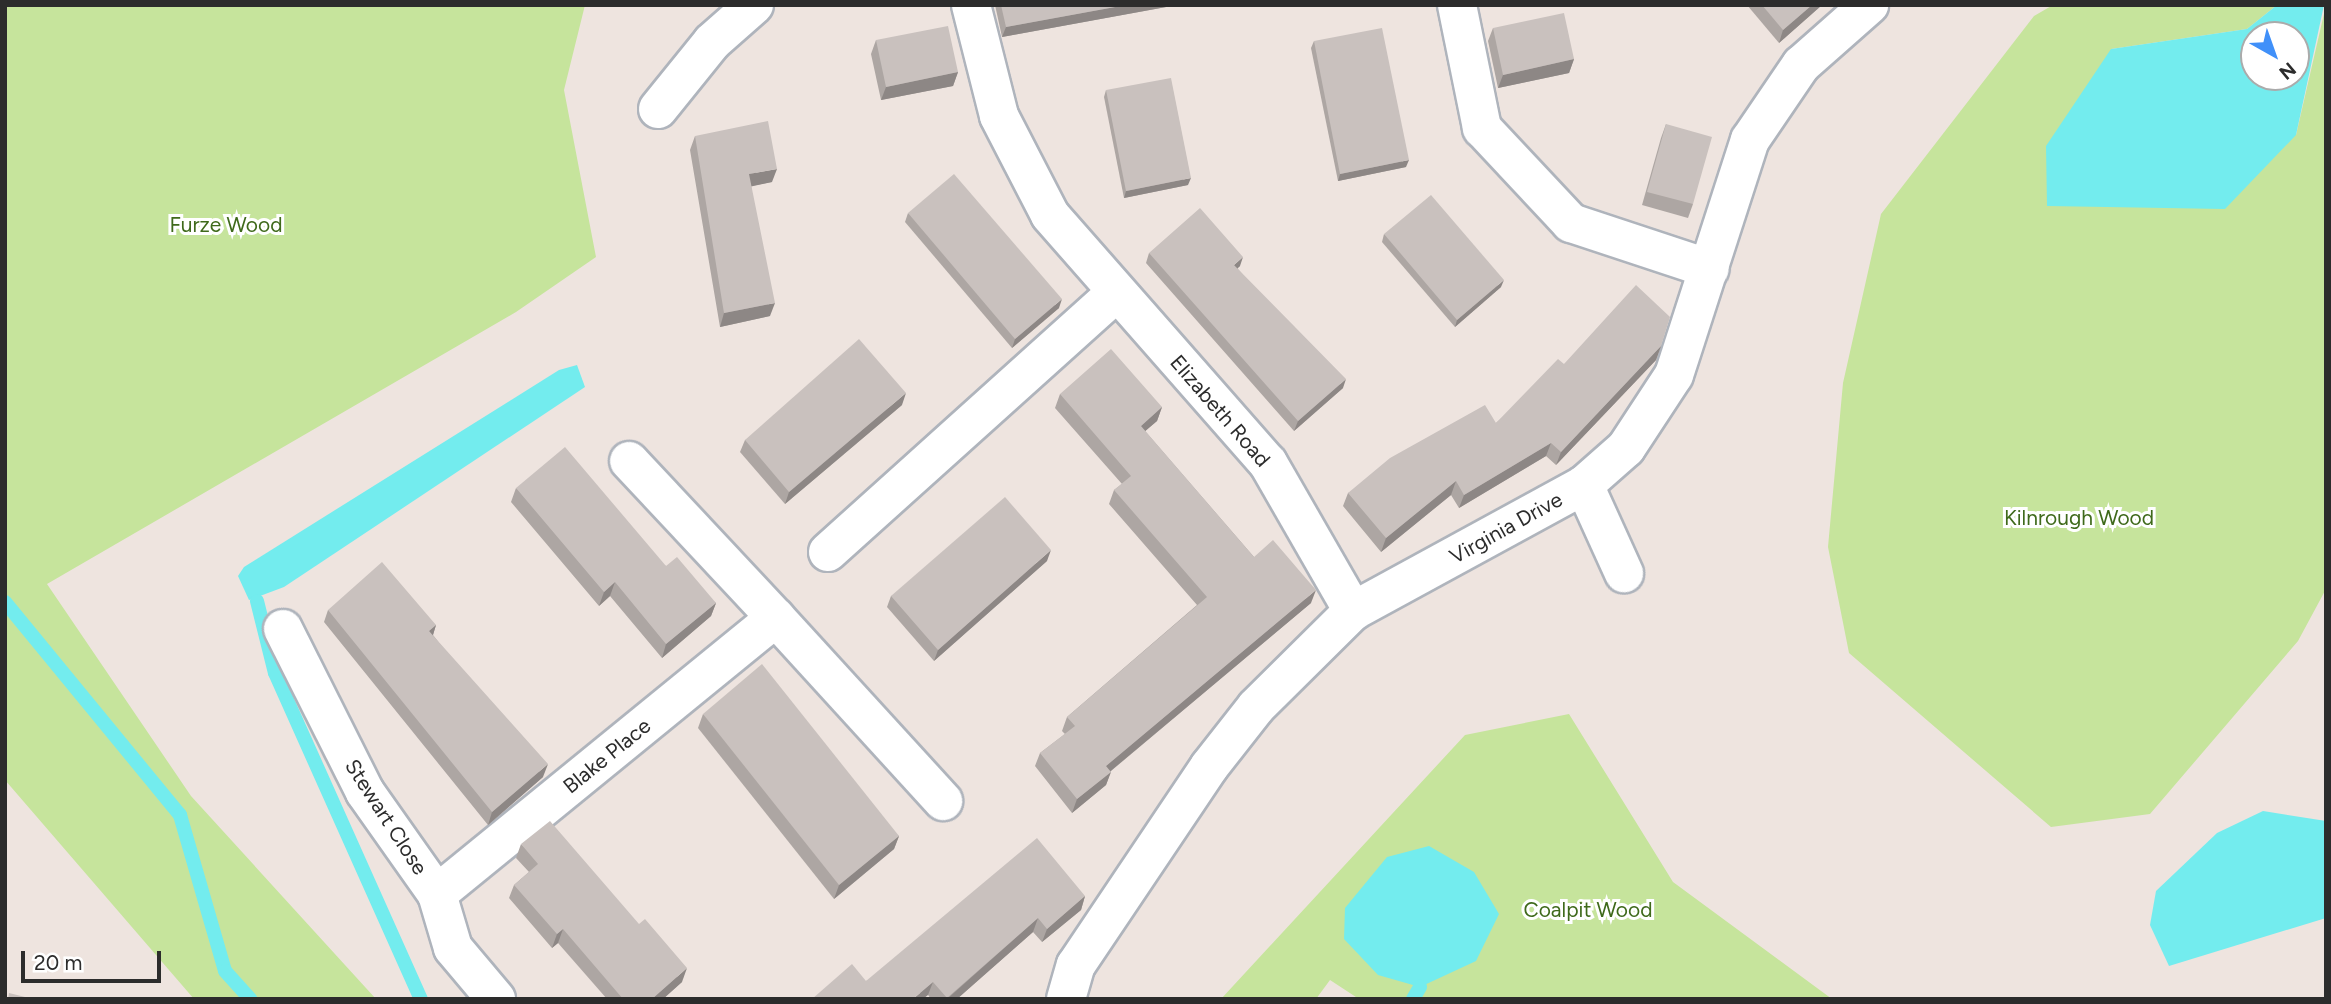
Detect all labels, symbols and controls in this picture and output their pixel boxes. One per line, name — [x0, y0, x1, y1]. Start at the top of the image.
north arrow — [2240, 21, 2310, 91]
text: N — [2275, 57, 2301, 84]
park label: Furze Wood — [170, 212, 282, 238]
street label: Elizabeth Road — [1165, 350, 1275, 472]
street label: Virginia Drive — [1445, 487, 1567, 569]
park label: Kilnrough Wood — [2004, 505, 2154, 531]
street label: Blake Place — [558, 713, 656, 799]
street label: Stewart Close — [339, 755, 433, 879]
park label: Coalpit Wood — [1523, 897, 1653, 923]
scale bar — [24, 937, 164, 981]
text: 20 m — [34, 950, 82, 975]

